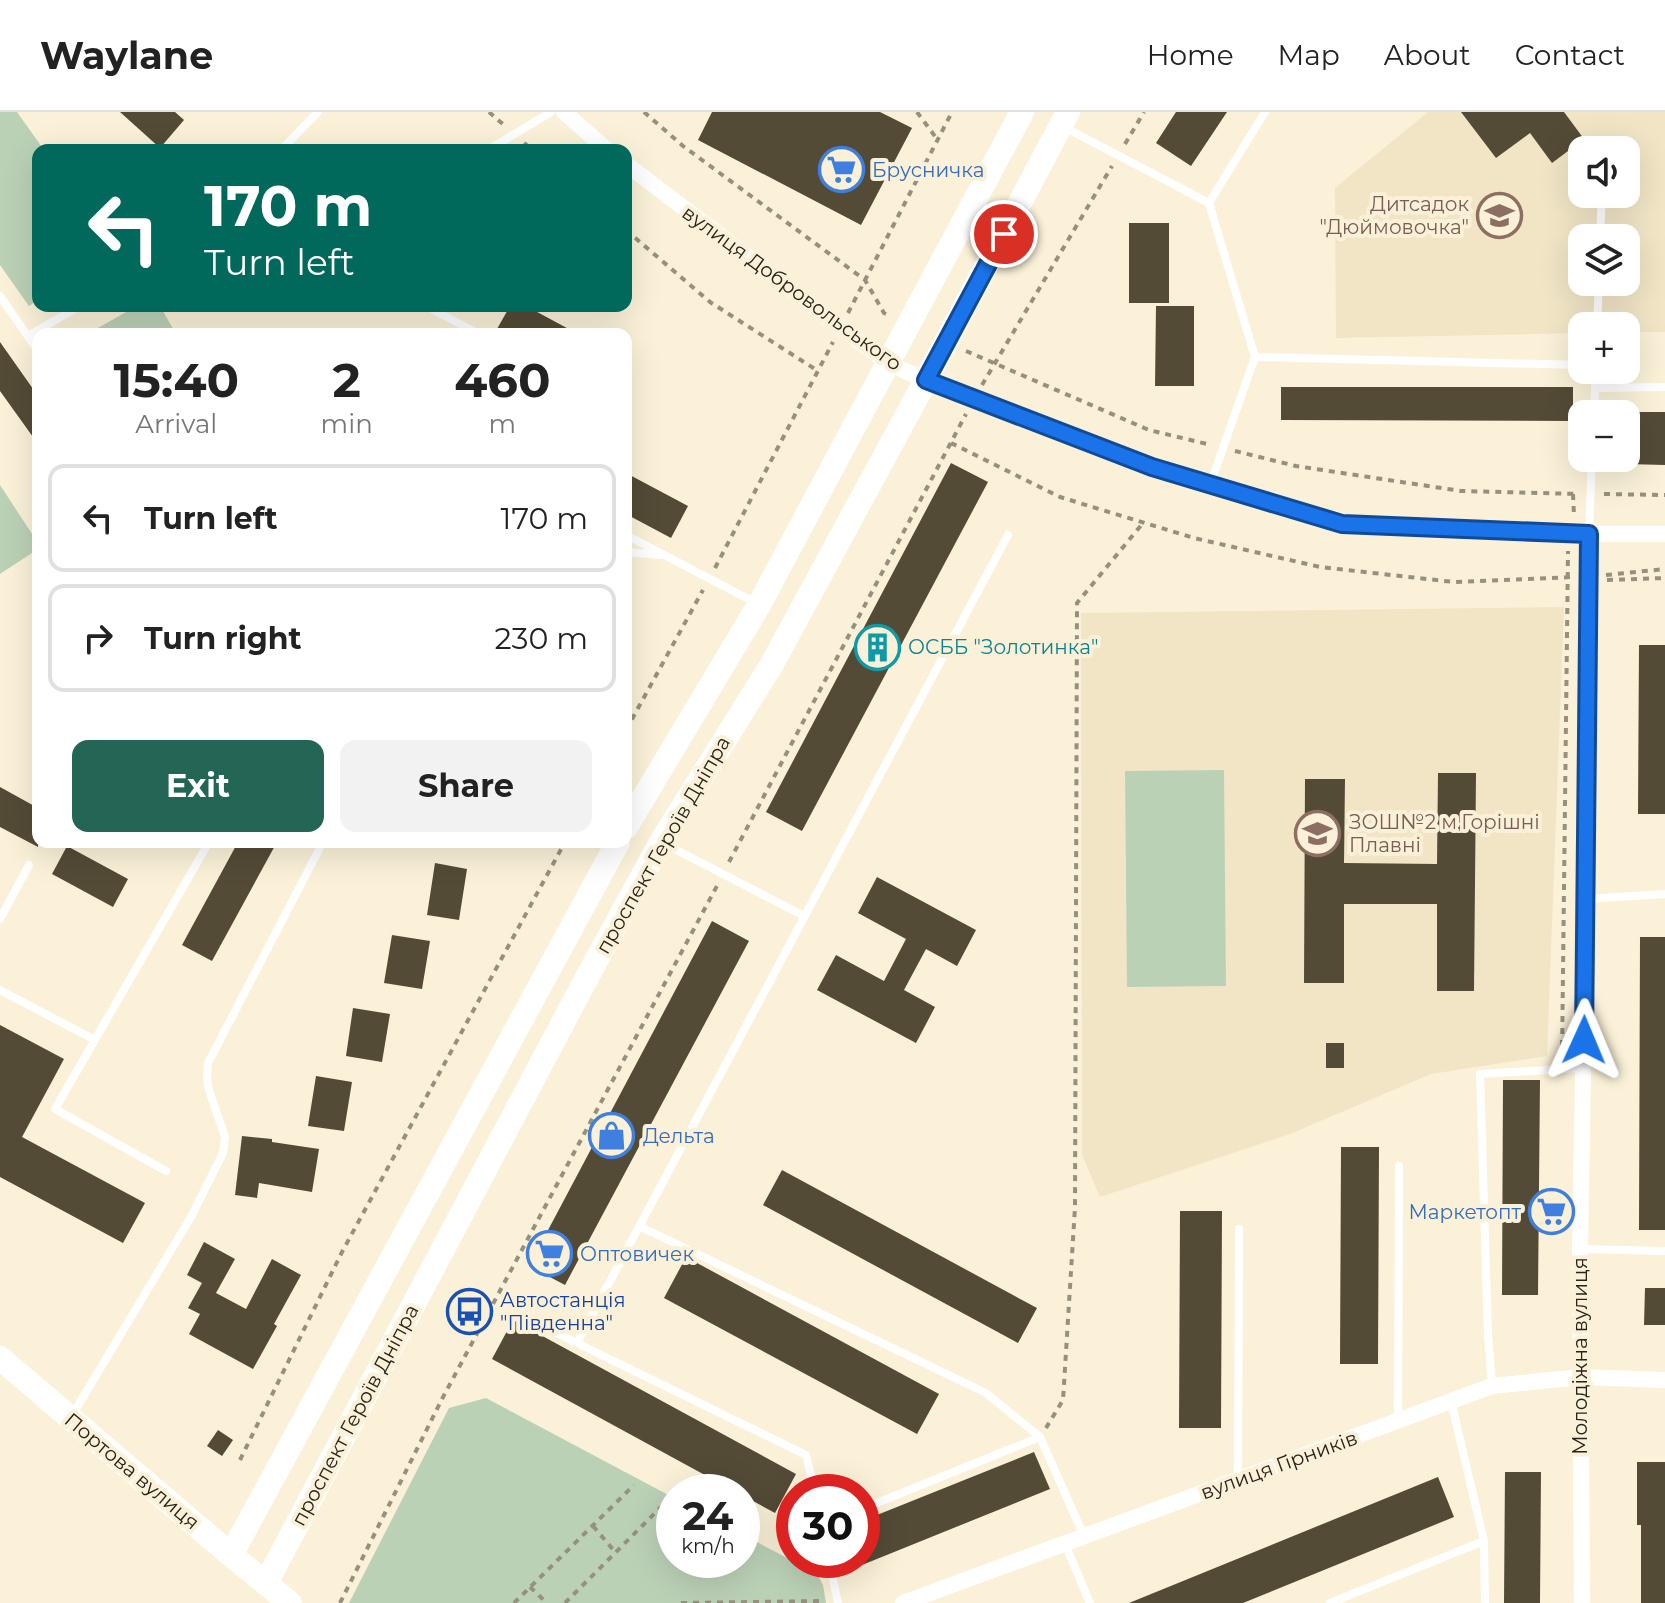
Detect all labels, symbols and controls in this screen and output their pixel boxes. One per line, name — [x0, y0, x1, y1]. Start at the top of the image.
text: Waylane — [40, 32, 213, 79]
text: Home — [1147, 38, 1234, 72]
text: Map — [1278, 38, 1340, 72]
text: About — [1384, 38, 1471, 72]
text: Contact — [1515, 38, 1625, 72]
map controls — [1568, 136, 1640, 472]
button: sound — [1568, 136, 1640, 208]
supermarket icon: Брусничка — [817, 146, 865, 194]
place label: Брусничка — [872, 158, 984, 182]
text: 170 m — [204, 172, 372, 240]
icon: left — [72, 176, 176, 280]
place label: Дитсадок "Дюймовочка" — [1320, 192, 1469, 239]
school or university icon: Дитсадок "Дюймовочка" — [1476, 192, 1524, 240]
street label: вулиця Добровольського — [678, 200, 906, 376]
pin — [970, 200, 1038, 268]
icon: arrive — [982, 212, 1026, 256]
button: layers — [1568, 224, 1640, 296]
text: Turn left — [204, 240, 355, 284]
button: + — [1568, 312, 1640, 384]
text: 15:40 — [113, 351, 239, 409]
text: 2 — [333, 351, 361, 409]
text: 460 — [454, 351, 550, 409]
button: − — [1568, 400, 1640, 472]
text: Arrival — [135, 408, 217, 440]
text: min — [321, 408, 373, 440]
text: m — [489, 408, 516, 440]
icon: left — [76, 496, 120, 540]
text: Turn left — [144, 500, 277, 537]
text: 170 m — [501, 500, 588, 537]
icon: right — [76, 616, 120, 660]
text: Turn right — [144, 620, 301, 657]
text: 230 m — [494, 620, 588, 657]
building icon: ОСББ "Золотинка" — [853, 623, 901, 671]
place label: ОСББ "Золотинка" — [908, 635, 1098, 659]
street label: проспект Героїв Дніпра — [591, 732, 735, 958]
button: Exit — [72, 740, 324, 832]
button: Share — [340, 740, 592, 832]
school or university icon: ЗОШ№2 м.Горішні Плавні — [1294, 810, 1342, 858]
place label: ЗОШ№2 м.Горішні Плавні — [1349, 810, 1540, 857]
position arrow — [1542, 998, 1626, 1082]
shop icon: Дельта — [588, 1112, 636, 1160]
place label: Дельта — [643, 1124, 715, 1148]
supermarket icon: Маркетопт — [1528, 1188, 1576, 1236]
place label: Маркетопт — [1409, 1200, 1522, 1224]
supermarket icon: Оптовичек — [525, 1230, 573, 1278]
place label: Оптовичек — [580, 1242, 694, 1266]
street label: Молодіжна вулиця — [1568, 1257, 1592, 1455]
bus stop icon: Автостанція "Південна" — [445, 1288, 493, 1336]
place label: Автостанція "Південна" — [500, 1288, 626, 1335]
street label: проспект Героїв Дніпра — [286, 1300, 424, 1530]
street label: Портова вулиця — [60, 1408, 204, 1534]
street label: вулиця Гірників — [1197, 1426, 1361, 1504]
speed limit sign: 30 — [776, 1474, 880, 1578]
text: 24 — [683, 1491, 733, 1540]
text: km/h — [681, 1534, 735, 1558]

